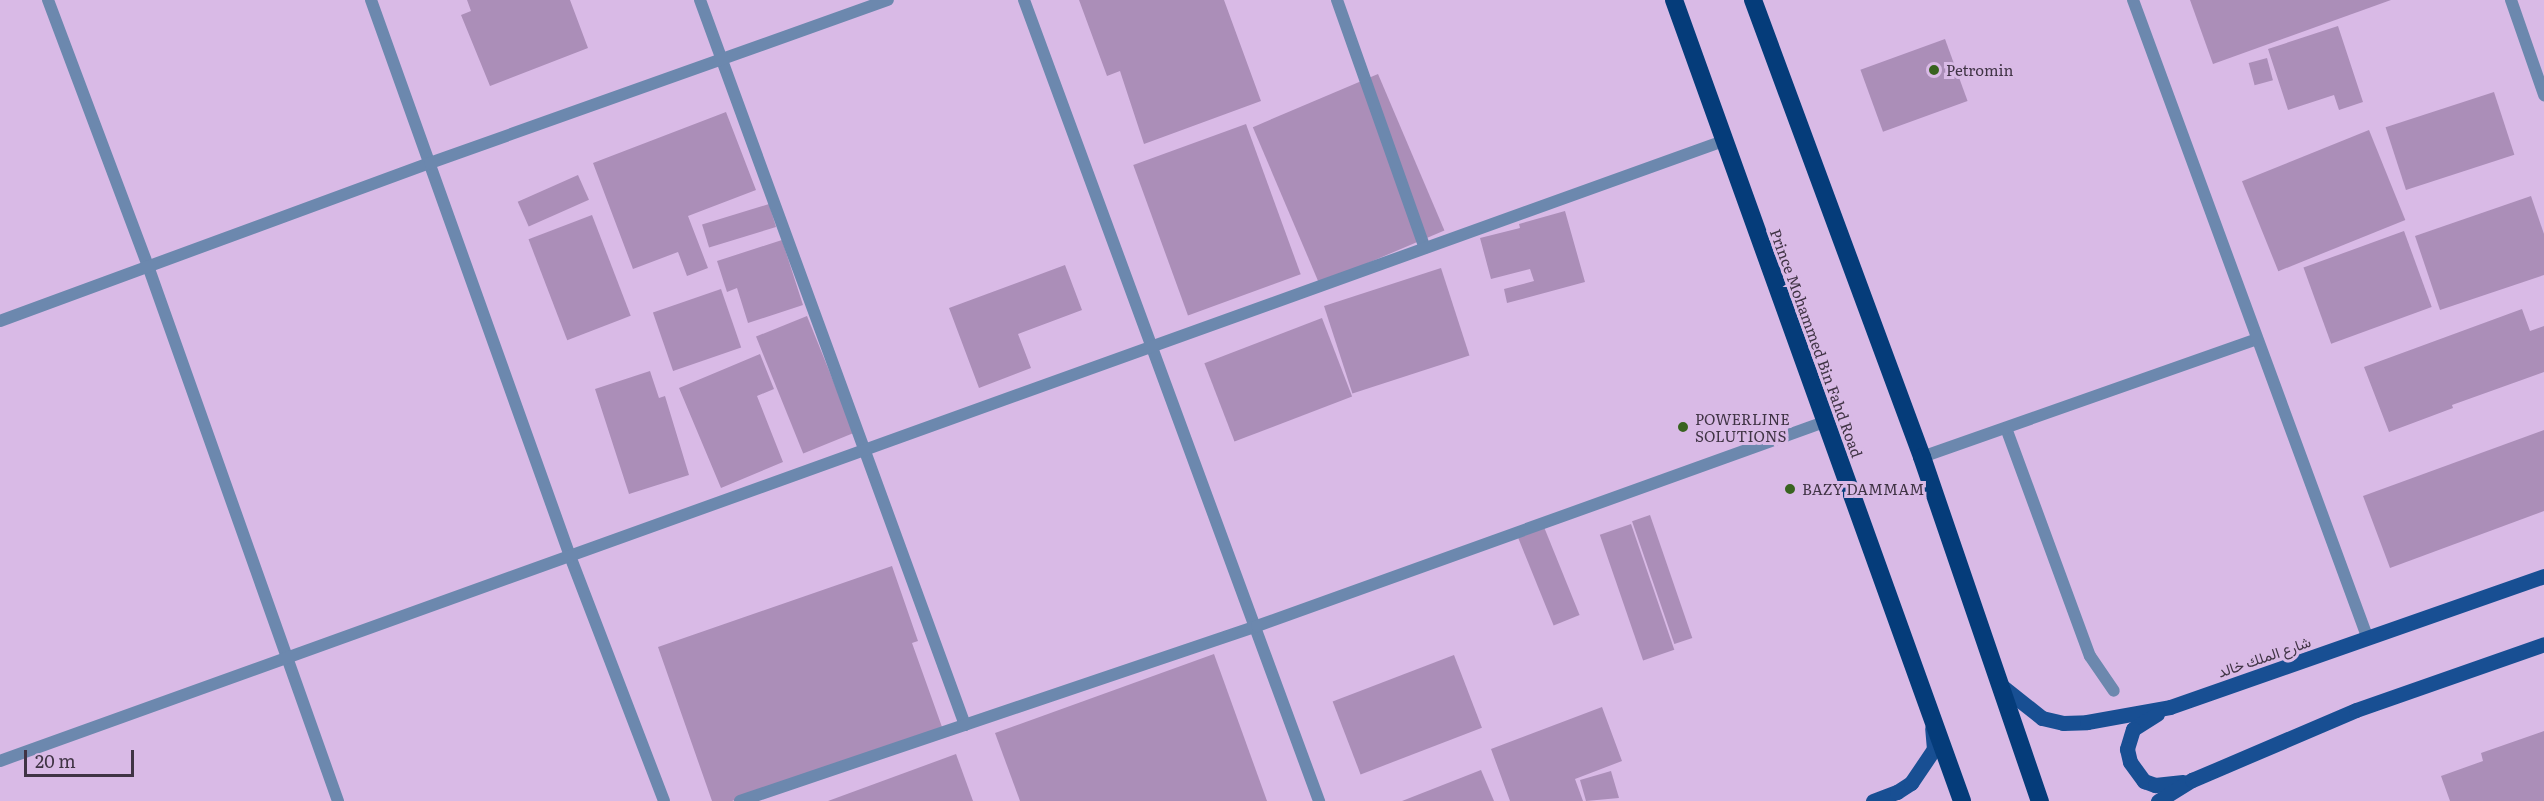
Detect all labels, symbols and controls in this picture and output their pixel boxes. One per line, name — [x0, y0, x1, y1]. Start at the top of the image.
place label: Petromin — [1946, 61, 2013, 79]
marker: Petromin — [1927, 63, 1941, 77]
street label: Prince Mohammed Bin Fahd Road — [1767, 226, 1867, 460]
place label: POWERLINE SOLUTIONS — [1695, 409, 1790, 444]
marker: POWERLINE SOLUTIONS — [1676, 420, 1690, 434]
place label: BAZY DAMMAM — [1802, 480, 1924, 498]
marker: BAZY DAMMAM — [1783, 482, 1797, 496]
street label: شارع الملك خالد — [2215, 632, 2313, 680]
scale bar — [27, 738, 136, 776]
text: 20 m — [35, 747, 76, 774]

